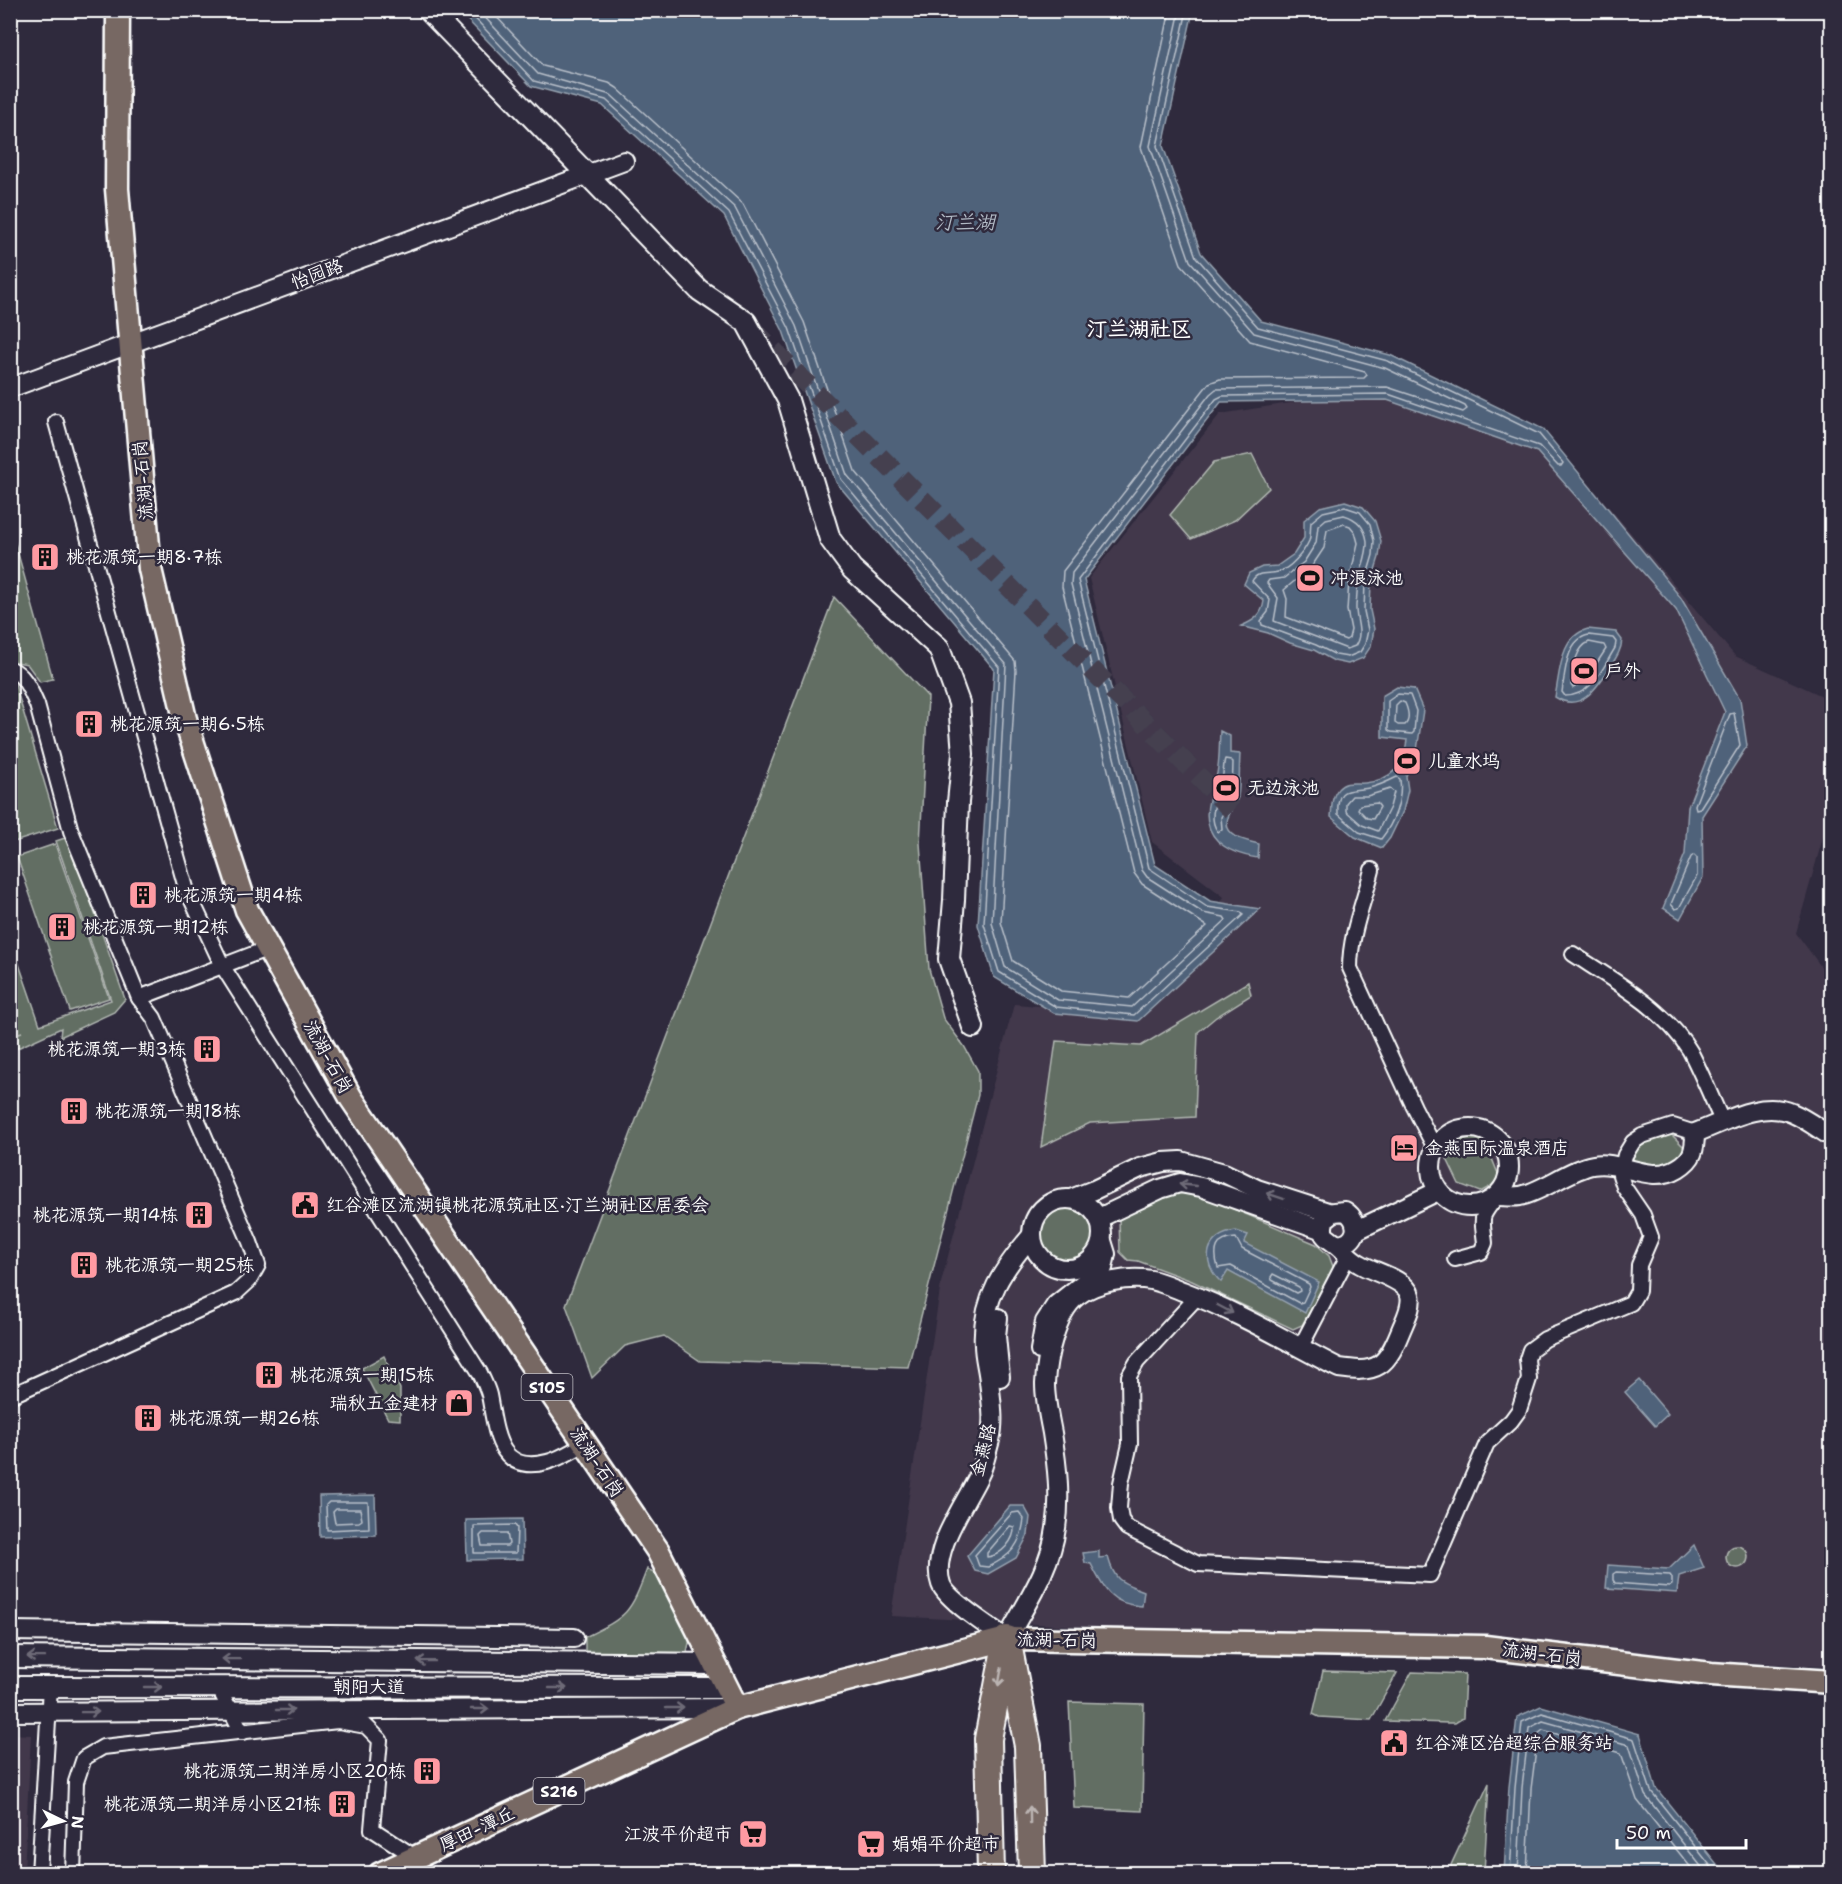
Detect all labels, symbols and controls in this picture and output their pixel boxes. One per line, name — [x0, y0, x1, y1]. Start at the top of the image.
water label: 汀兰湖 — [935, 209, 997, 235]
street label: 怡园路 — [288, 253, 346, 295]
district label: 汀兰湖社区 — [1087, 315, 1192, 343]
street label: 流湖-石岗 — [128, 439, 158, 521]
building icon: 桃花源筑一期8·7栋 — [29, 541, 61, 573]
place label: 桃花源筑一期8·7栋 — [66, 545, 222, 569]
sports icon: 冲浪泳池 — [1294, 562, 1326, 594]
place label: 冲浪泳池 — [1331, 566, 1403, 590]
sports icon: 户外 — [1568, 655, 1600, 687]
place label: 户外 — [1605, 659, 1641, 683]
building icon: 桃花源筑一期6·5栋 — [73, 708, 105, 740]
place label: 桃花源筑一期6·5栋 — [110, 712, 265, 736]
sports icon: 儿童水坞 — [1391, 745, 1423, 777]
place label: 儿童水坞 — [1428, 749, 1500, 773]
sports icon: 无边泳池 — [1210, 772, 1242, 804]
place label: 无边泳池 — [1247, 776, 1319, 800]
building icon: 桃花源筑一期4栋 — [127, 879, 159, 911]
place label: 桃花源筑一期4栋 — [164, 883, 303, 907]
building icon: 桃花源筑一期12栋 — [46, 911, 78, 943]
place label: 桃花源筑一期12栋 — [83, 915, 228, 939]
street label: 流湖-石岗 — [298, 1016, 358, 1098]
building icon: 桃花源筑一期3栋 — [191, 1033, 223, 1065]
place label: 桃花源筑一期3栋 — [47, 1037, 186, 1061]
building icon: 桃花源筑一期18栋 — [58, 1095, 90, 1127]
place label: 桃花源筑一期18栋 — [95, 1099, 241, 1123]
hotel icon: 金燕国际温泉酒店 — [1388, 1132, 1420, 1164]
place label: 金燕国际温泉酒店 — [1425, 1136, 1569, 1160]
one-way arrow — [1179, 1179, 1198, 1190]
public building icon: 红谷滩区流湖镇桃花源筑社区·汀兰湖社区居委会 — [289, 1189, 321, 1221]
one-way arrow — [1266, 1189, 1285, 1200]
place label: 红谷滩区流湖镇桃花源筑社区·汀兰湖社区居委会 — [326, 1193, 709, 1217]
building icon: 桃花源筑一期14栋 — [183, 1199, 215, 1231]
place label: 桃花源筑一期14栋 — [33, 1203, 178, 1227]
building icon: 桃花源筑一期25栋 — [68, 1249, 100, 1281]
place label: 桃花源筑一期25栋 — [105, 1253, 254, 1277]
one-way arrow — [1216, 1303, 1234, 1315]
building icon: 桃花源筑一期15栋 — [253, 1359, 285, 1391]
place label: 桃花源筑一期15栋 — [290, 1363, 434, 1387]
road number: S105 — [522, 1374, 572, 1400]
shop icon: 瑞秋五金建材 — [443, 1387, 475, 1419]
place label: 瑞秋五金建材 — [330, 1391, 438, 1415]
building icon: 桃花源筑一期26栋 — [132, 1402, 164, 1434]
place label: 桃花源筑一期26栋 — [169, 1406, 319, 1430]
street label: 金燕路 — [964, 1421, 1002, 1479]
street label: 流湖-石岗 — [564, 1422, 630, 1502]
street label: 流湖-石岗 — [1016, 1627, 1098, 1653]
street label: 流湖-石岗 — [1500, 1637, 1584, 1671]
one-way arrow — [26, 1652, 46, 1663]
one-way arrow — [221, 1654, 241, 1665]
one-way arrow — [416, 1656, 436, 1667]
one-way arrow — [994, 1667, 1005, 1686]
street label: 朝阳大道 — [333, 1675, 405, 1699]
one-way arrow — [142, 1681, 162, 1693]
one-way arrow — [547, 1682, 567, 1694]
one-way arrow — [664, 1702, 684, 1714]
one-way arrow — [469, 1703, 489, 1715]
one-way arrow — [274, 1704, 294, 1716]
one-way arrow — [79, 1706, 99, 1718]
public building icon: 红谷滩区治超综合服务站 — [1378, 1727, 1410, 1759]
place label: 红谷滩区治超综合服务站 — [1415, 1731, 1613, 1755]
building icon: 桃花源筑二期洋房小区20栋 — [411, 1755, 443, 1787]
place label: 桃花源筑二期洋房小区20栋 — [183, 1759, 406, 1783]
road number: S216 — [534, 1778, 584, 1804]
building icon: 桃花源筑二期洋房小区21栋 — [326, 1788, 358, 1820]
north arrow — [33, 1791, 93, 1851]
place label: 桃花源筑二期洋房小区21栋 — [104, 1792, 321, 1816]
street label: 厚田-潭丘 — [435, 1801, 519, 1857]
one-way arrow — [1024, 1806, 1036, 1826]
scale bar — [1617, 1812, 1746, 1850]
text: N — [66, 1815, 88, 1829]
supermarket icon: 江波平价超市 — [737, 1818, 769, 1850]
text: 50 m — [1626, 1821, 1671, 1845]
place label: 江波平价超市 — [624, 1822, 732, 1846]
supermarket icon: 娟娟平价超市 — [855, 1828, 887, 1860]
place label: 娟娟平价超市 — [892, 1832, 1000, 1856]

